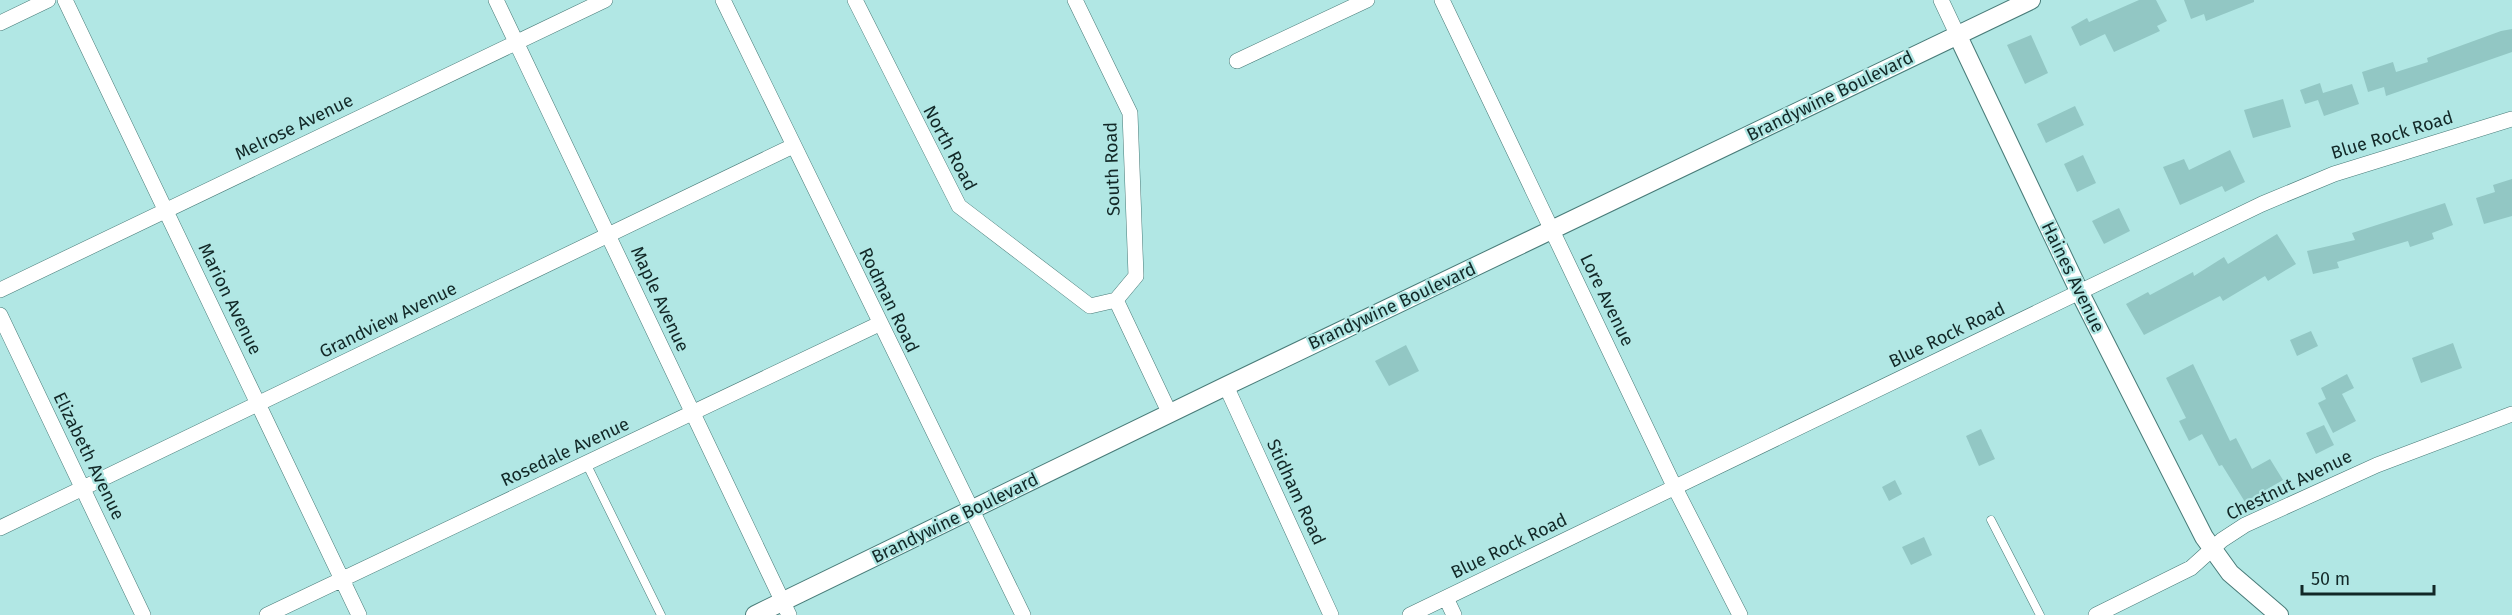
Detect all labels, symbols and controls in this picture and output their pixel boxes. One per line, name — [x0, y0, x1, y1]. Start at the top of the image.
street label: Brandywine Boulevard — [1743, 46, 1917, 146]
street label: Melrose Avenue — [231, 89, 357, 165]
street label: North Road — [918, 102, 982, 194]
street label: Blue Rock Road — [2328, 106, 2456, 164]
street label: South Road — [1099, 122, 1125, 216]
street label: Haines Avenue — [2037, 218, 2109, 336]
street label: Marion Avenue — [194, 240, 266, 358]
street label: Maple Avenue — [626, 243, 694, 355]
street label: Rodman Road — [854, 244, 924, 356]
street label: Lore Avenue — [1575, 250, 1639, 350]
street label: Brandywine Boulevard — [1305, 257, 1479, 355]
street label: Grandview Avenue — [316, 277, 460, 363]
street label: Blue Rock Road — [1885, 297, 2009, 373]
street label: Elizabeth Avenue — [49, 389, 129, 523]
street label: Rosedale Avenue — [497, 413, 633, 491]
street label: Stidham Road — [1262, 436, 1330, 548]
street label: Chestnut Avenue — [2223, 445, 2355, 525]
street label: Brandywine Boulevard — [868, 468, 1042, 568]
street label: Blue Rock Road — [1447, 508, 1571, 584]
scale bar — [2302, 558, 2434, 596]
text: 50 m — [2311, 568, 2350, 590]

